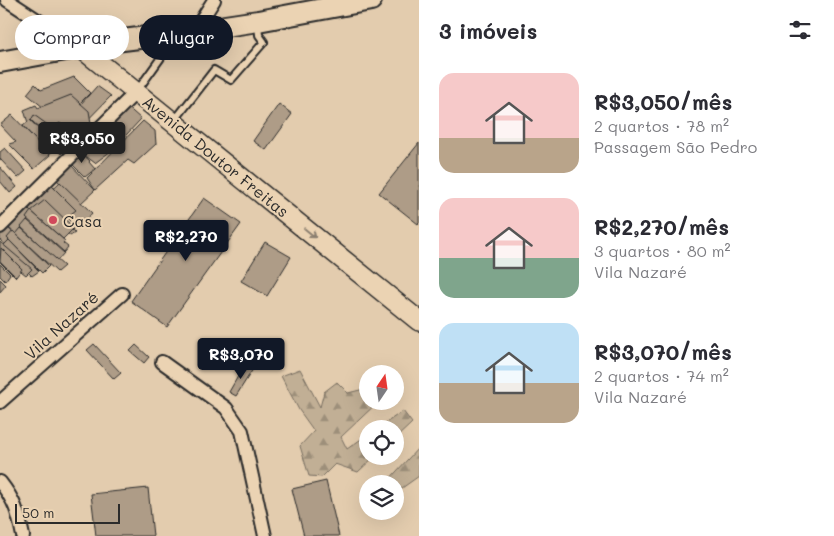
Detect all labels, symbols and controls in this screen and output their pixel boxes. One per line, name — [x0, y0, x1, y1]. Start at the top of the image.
chip: Comprar — [15, 15, 129, 60]
chip: Alugar — [139, 15, 233, 60]
icon: filters — [786, 16, 814, 44]
text: 3 imóveis — [439, 17, 537, 44]
text: R$3,050/mês — [594, 88, 732, 115]
street label: Avenida Doutor Freitas — [139, 90, 293, 222]
icon: home — [479, 93, 539, 153]
text: 2 quartos · 78 m² — [594, 115, 729, 136]
pin: R$3,050 — [36, 121, 128, 164]
text: R$3,050 — [49, 127, 115, 148]
text: Passagem São Pedro — [594, 136, 757, 157]
place label: Casa — [63, 210, 102, 231]
text: R$2,270/mês — [594, 213, 729, 240]
marker: Casa — [47, 214, 59, 226]
icon: home — [479, 218, 539, 278]
pin: R$2,270 — [140, 220, 232, 262]
text: R$2,270 — [155, 225, 217, 246]
one-way arrow — [303, 227, 316, 238]
text: 3 quartos · 80 m² — [594, 240, 731, 261]
text: Vila Nazaré — [594, 261, 687, 282]
street label: Vila Nazaré — [19, 286, 103, 364]
pin: R$3,070 — [195, 338, 287, 380]
text: R$3,070/mês — [594, 338, 732, 365]
text: R$3,070 — [209, 343, 273, 364]
icon: home — [479, 343, 539, 403]
north arrow — [359, 365, 404, 410]
map controls — [359, 365, 404, 520]
text: 2 quartos · 74 m² — [594, 365, 729, 386]
text: Vila Nazaré — [594, 386, 687, 407]
button: locate — [359, 420, 404, 465]
button: layers — [359, 475, 404, 520]
scale bar — [15, 501, 120, 524]
text: 50 m — [22, 503, 54, 522]

